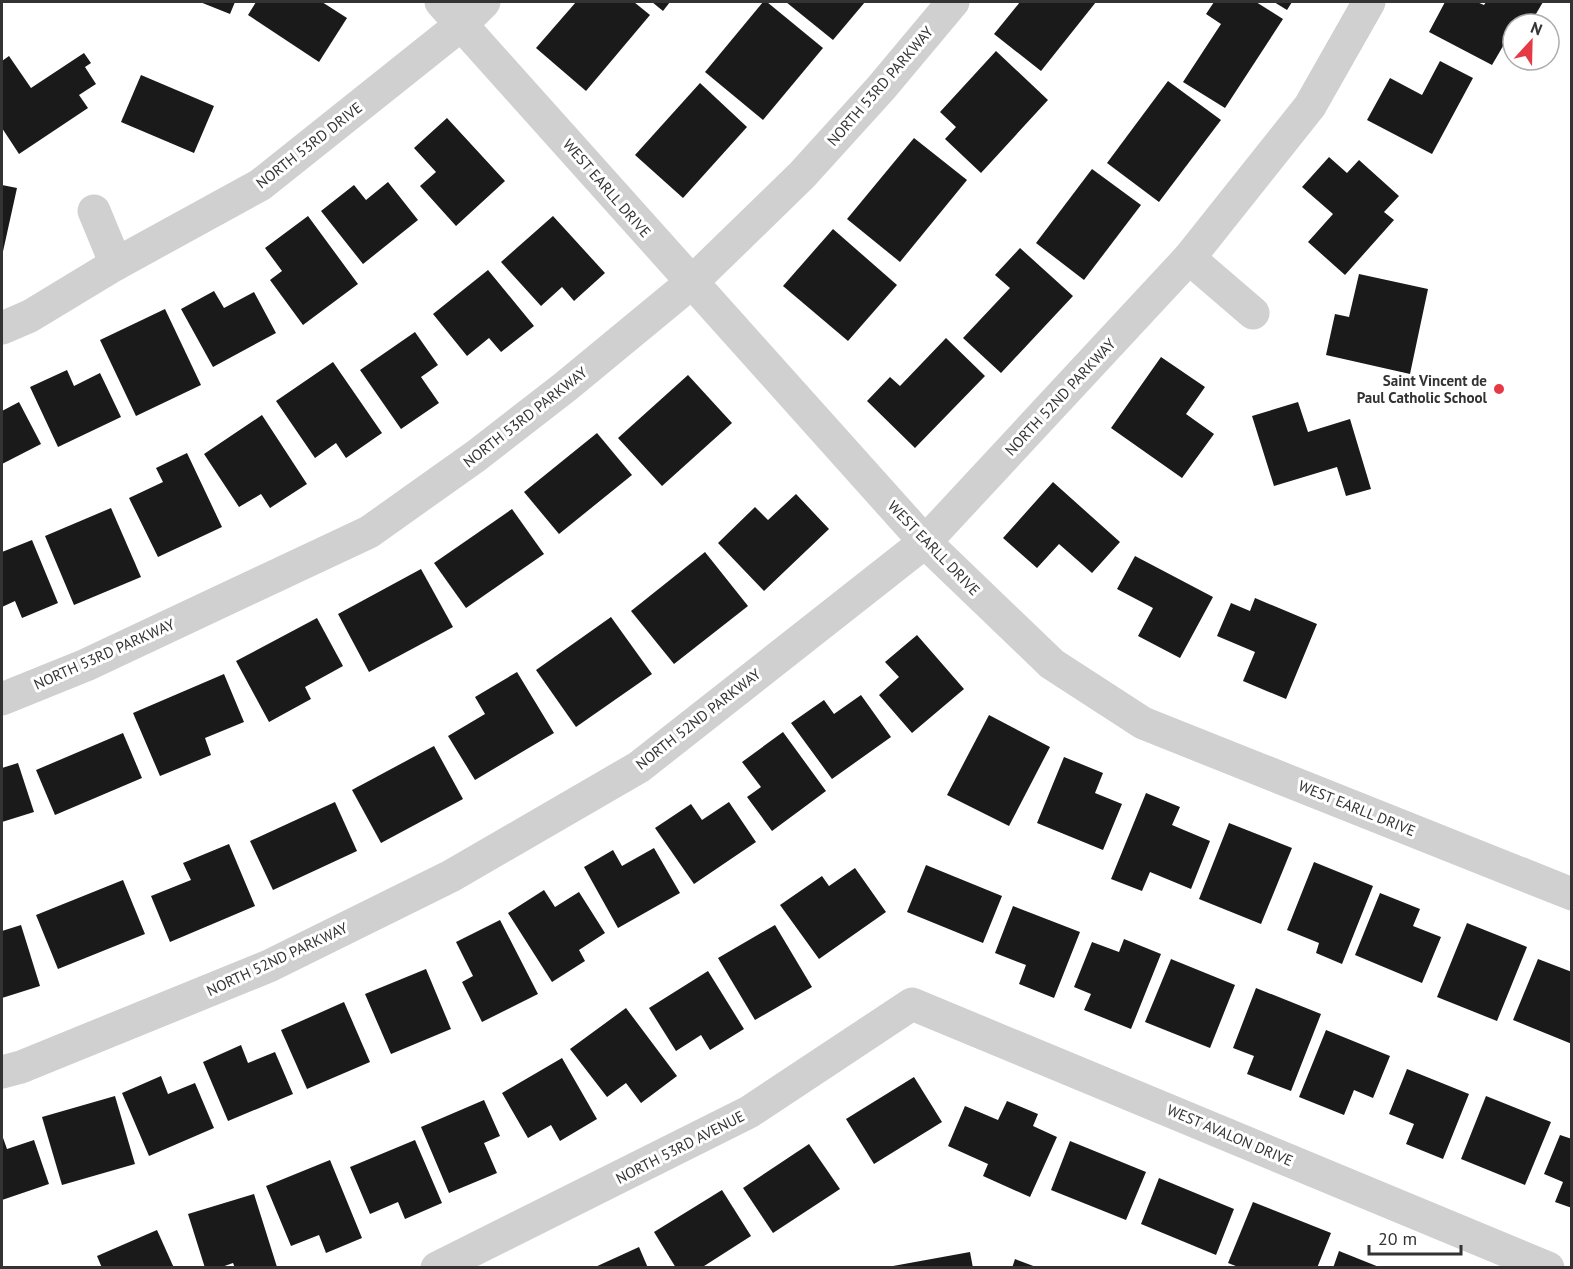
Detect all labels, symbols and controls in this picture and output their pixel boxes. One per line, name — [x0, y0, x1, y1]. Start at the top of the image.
north arrow — [1501, 12, 1561, 72]
text: N — [1528, 17, 1545, 39]
street label: NORTH 53RD PARKWAY — [823, 22, 938, 150]
street label: NORTH 53RD DRIVE — [252, 98, 366, 192]
street label: WEST EARLL DRIVE — [559, 135, 655, 241]
street label: NORTH 52ND PARKWAY — [1001, 334, 1120, 460]
street label: NORTH 53RD PARKWAY — [459, 362, 591, 471]
place label: Saint Vincent de Paul Catholic School — [1357, 371, 1488, 407]
marker: Saint Vincent de Paul Catholic School — [1492, 382, 1506, 396]
street label: WEST EARLL DRIVE — [884, 497, 984, 599]
street label: NORTH 53RD PARKWAY — [31, 614, 178, 694]
street label: NORTH 52ND PARKWAY — [632, 664, 765, 774]
street label: WEST EARLL DRIVE — [1296, 776, 1418, 840]
street label: NORTH 52ND PARKWAY — [203, 918, 351, 1000]
street label: WEST AVALON DRIVE — [1164, 1100, 1296, 1170]
street label: NORTH 53RD AVENUE — [612, 1106, 748, 1188]
scale bar — [1369, 1218, 1460, 1256]
text: 20 m — [1378, 1227, 1417, 1250]

